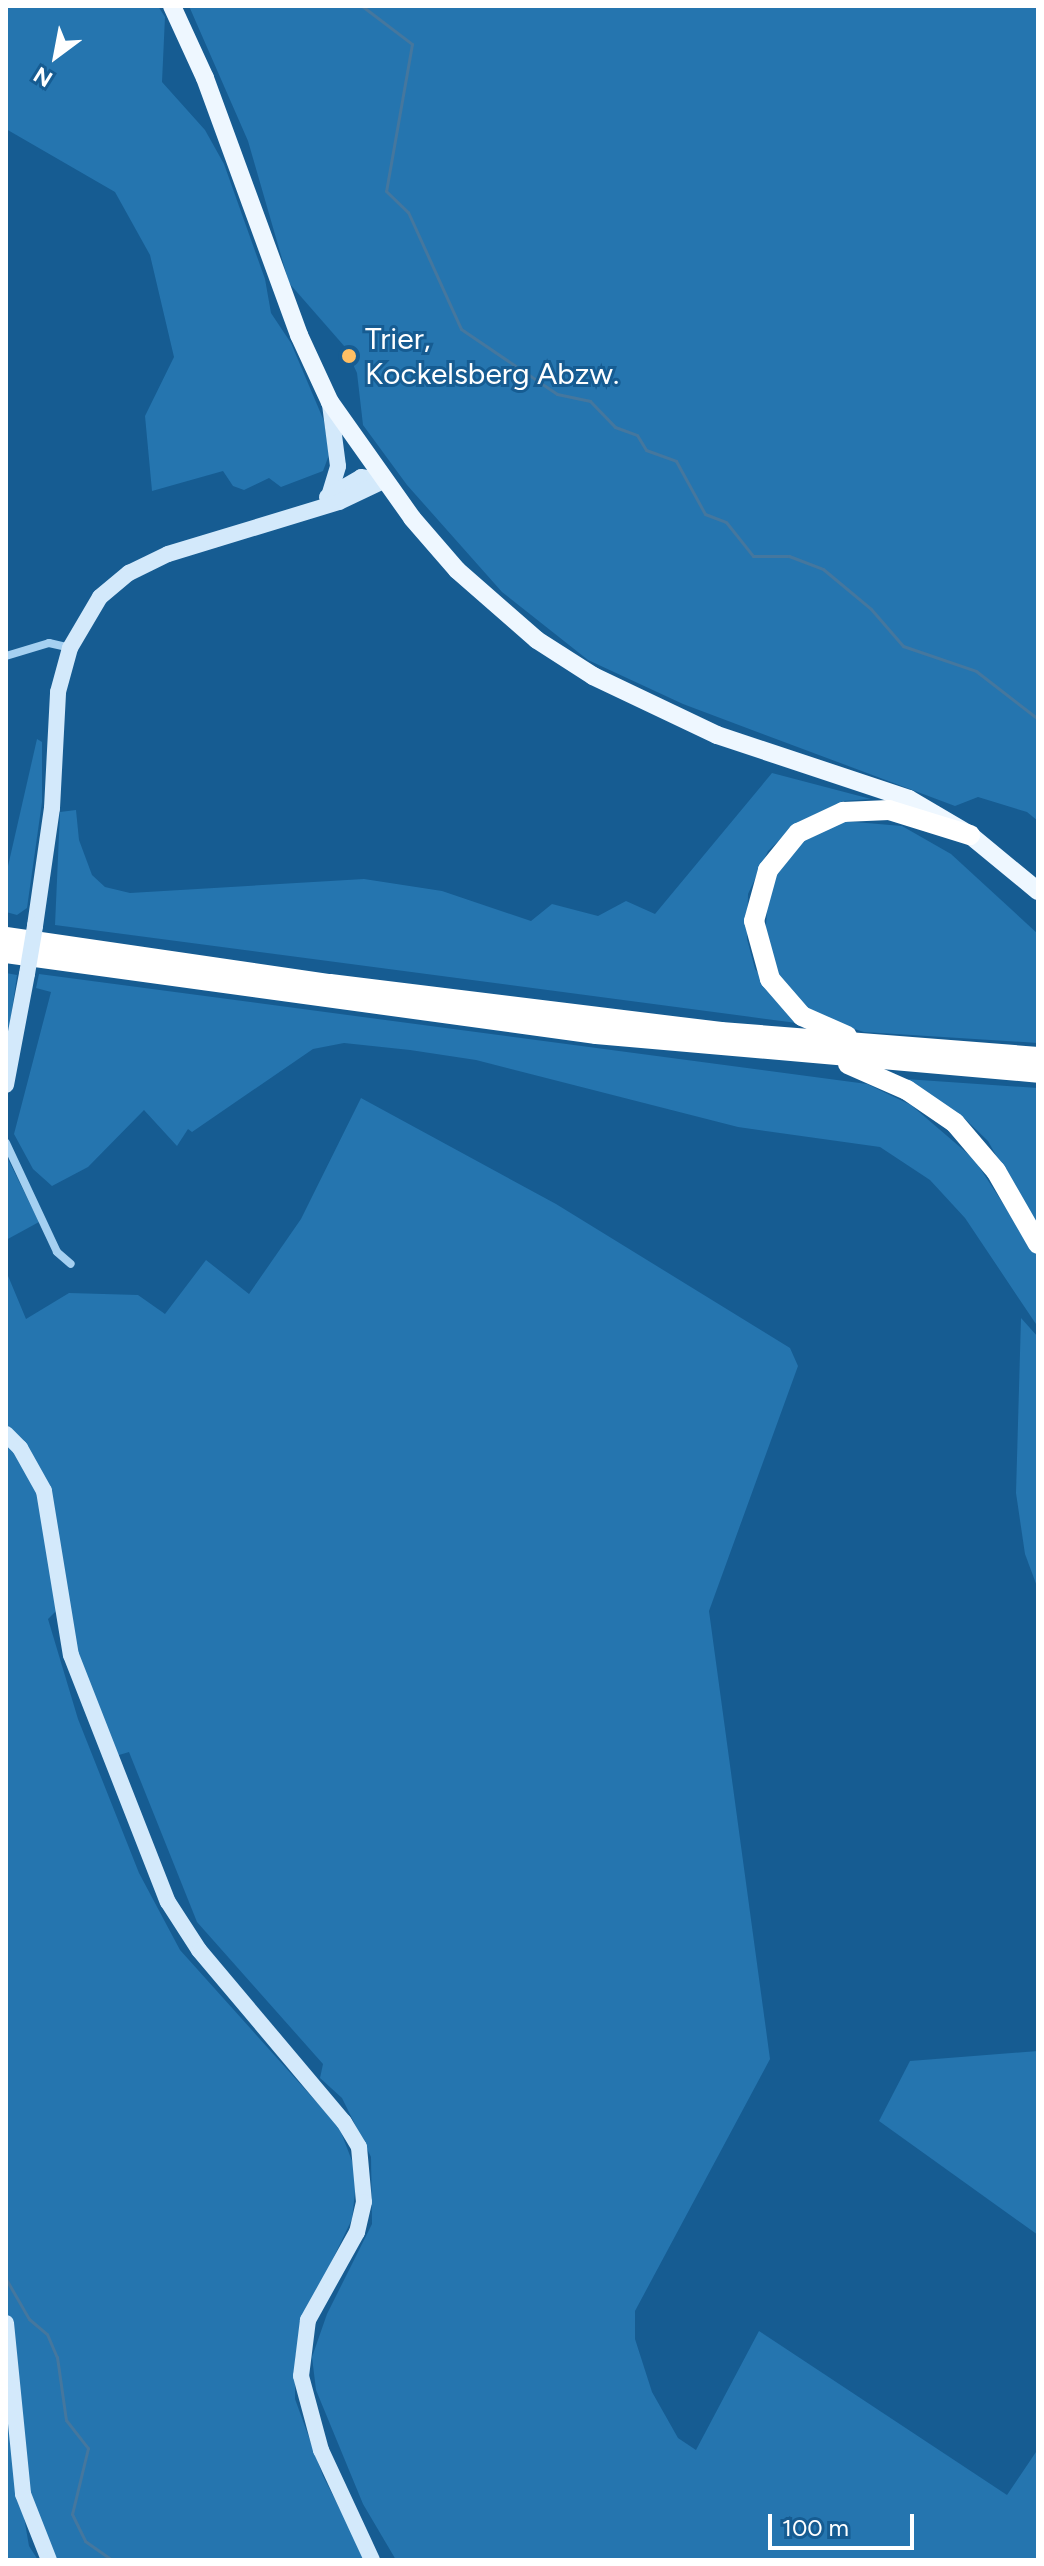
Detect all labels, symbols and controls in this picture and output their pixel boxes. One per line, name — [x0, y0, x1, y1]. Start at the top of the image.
north arrow — [16, 16, 96, 96]
text: N — [29, 61, 57, 93]
place label: Trier, Kockelsberg Abzw. — [365, 321, 619, 392]
marker: Trier, Kockelsberg Abzw. — [340, 347, 358, 365]
scale bar — [772, 2498, 918, 2548]
text: 100 m — [782, 2513, 849, 2542]

